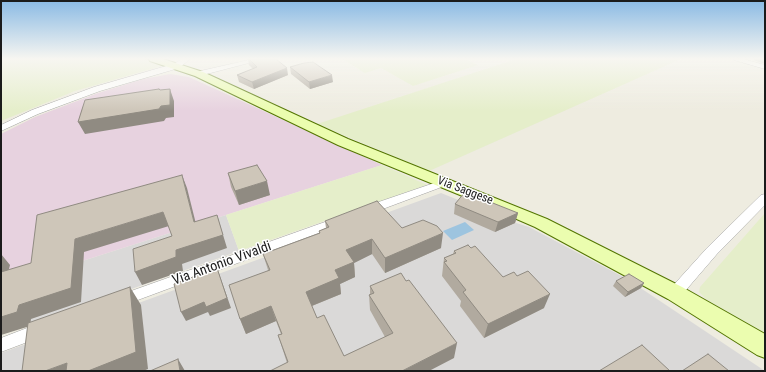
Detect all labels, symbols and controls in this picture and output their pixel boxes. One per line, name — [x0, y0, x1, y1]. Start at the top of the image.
street label: Via Saggese — [435, 174, 495, 208]
street label: Via Antonio Vivaldi — [170, 238, 274, 290]

